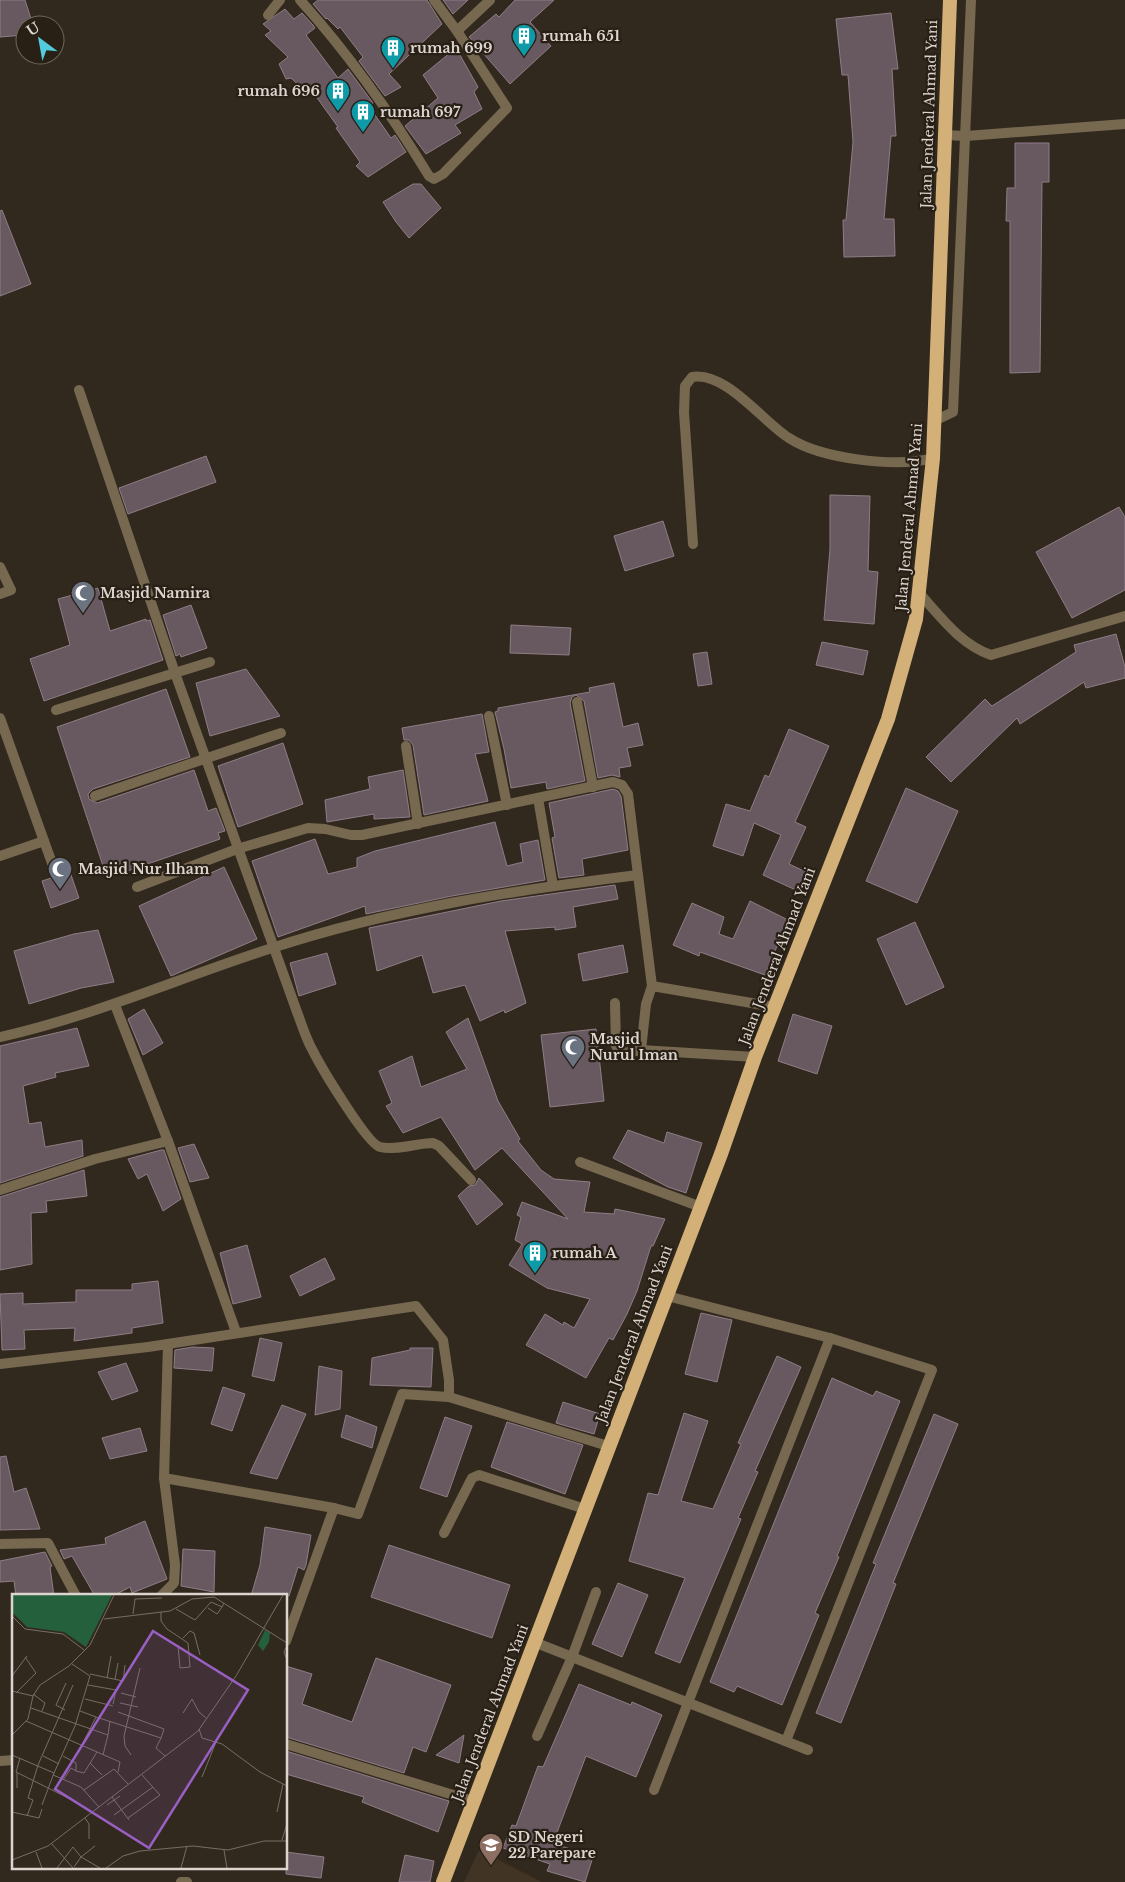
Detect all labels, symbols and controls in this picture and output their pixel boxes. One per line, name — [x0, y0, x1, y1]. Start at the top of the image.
north arrow — [15, 15, 65, 65]
text: U — [23, 18, 44, 40]
street label: Jalan Jenderal Ahmad Yani — [917, 19, 941, 211]
building icon: rumah 651 — [511, 23, 537, 57]
place label: rumah 651 — [542, 27, 620, 45]
building icon: rumah 699 — [380, 35, 406, 69]
place label: rumah 699 — [410, 39, 492, 57]
building icon: rumah 696 — [325, 78, 351, 112]
place label: rumah 696 — [238, 82, 320, 100]
building icon: rumah 697 — [350, 99, 376, 133]
place label: rumah 697 — [380, 103, 461, 121]
street label: Jalan Jenderal Ahmad Yani — [892, 422, 926, 614]
mosque icon: Masjid Namira — [70, 580, 96, 614]
place label: Masjid Namira — [100, 584, 210, 602]
mosque icon: Masjid Nur Ilham — [47, 856, 73, 890]
place label: Masjid Nur Ilham — [78, 860, 210, 878]
street label: Jalan Jenderal Ahmad Yani — [734, 864, 819, 1049]
place label: Masjid Nurul Iman — [590, 1030, 678, 1064]
mosque icon: Masjid Nurul Iman — [560, 1034, 586, 1068]
building icon: rumah A — [522, 1240, 548, 1274]
street label: Jalan Jenderal Ahmad Yani — [591, 1242, 676, 1427]
place label: rumah A — [552, 1244, 618, 1262]
inset map — [12, 1594, 288, 1870]
street label: Jalan Jenderal Ahmad Yani — [447, 1621, 532, 1806]
place label: SD Negeri 22 Parepare — [508, 1828, 596, 1862]
school or university icon: SD Negeri 22 Parepare — [478, 1832, 504, 1866]

